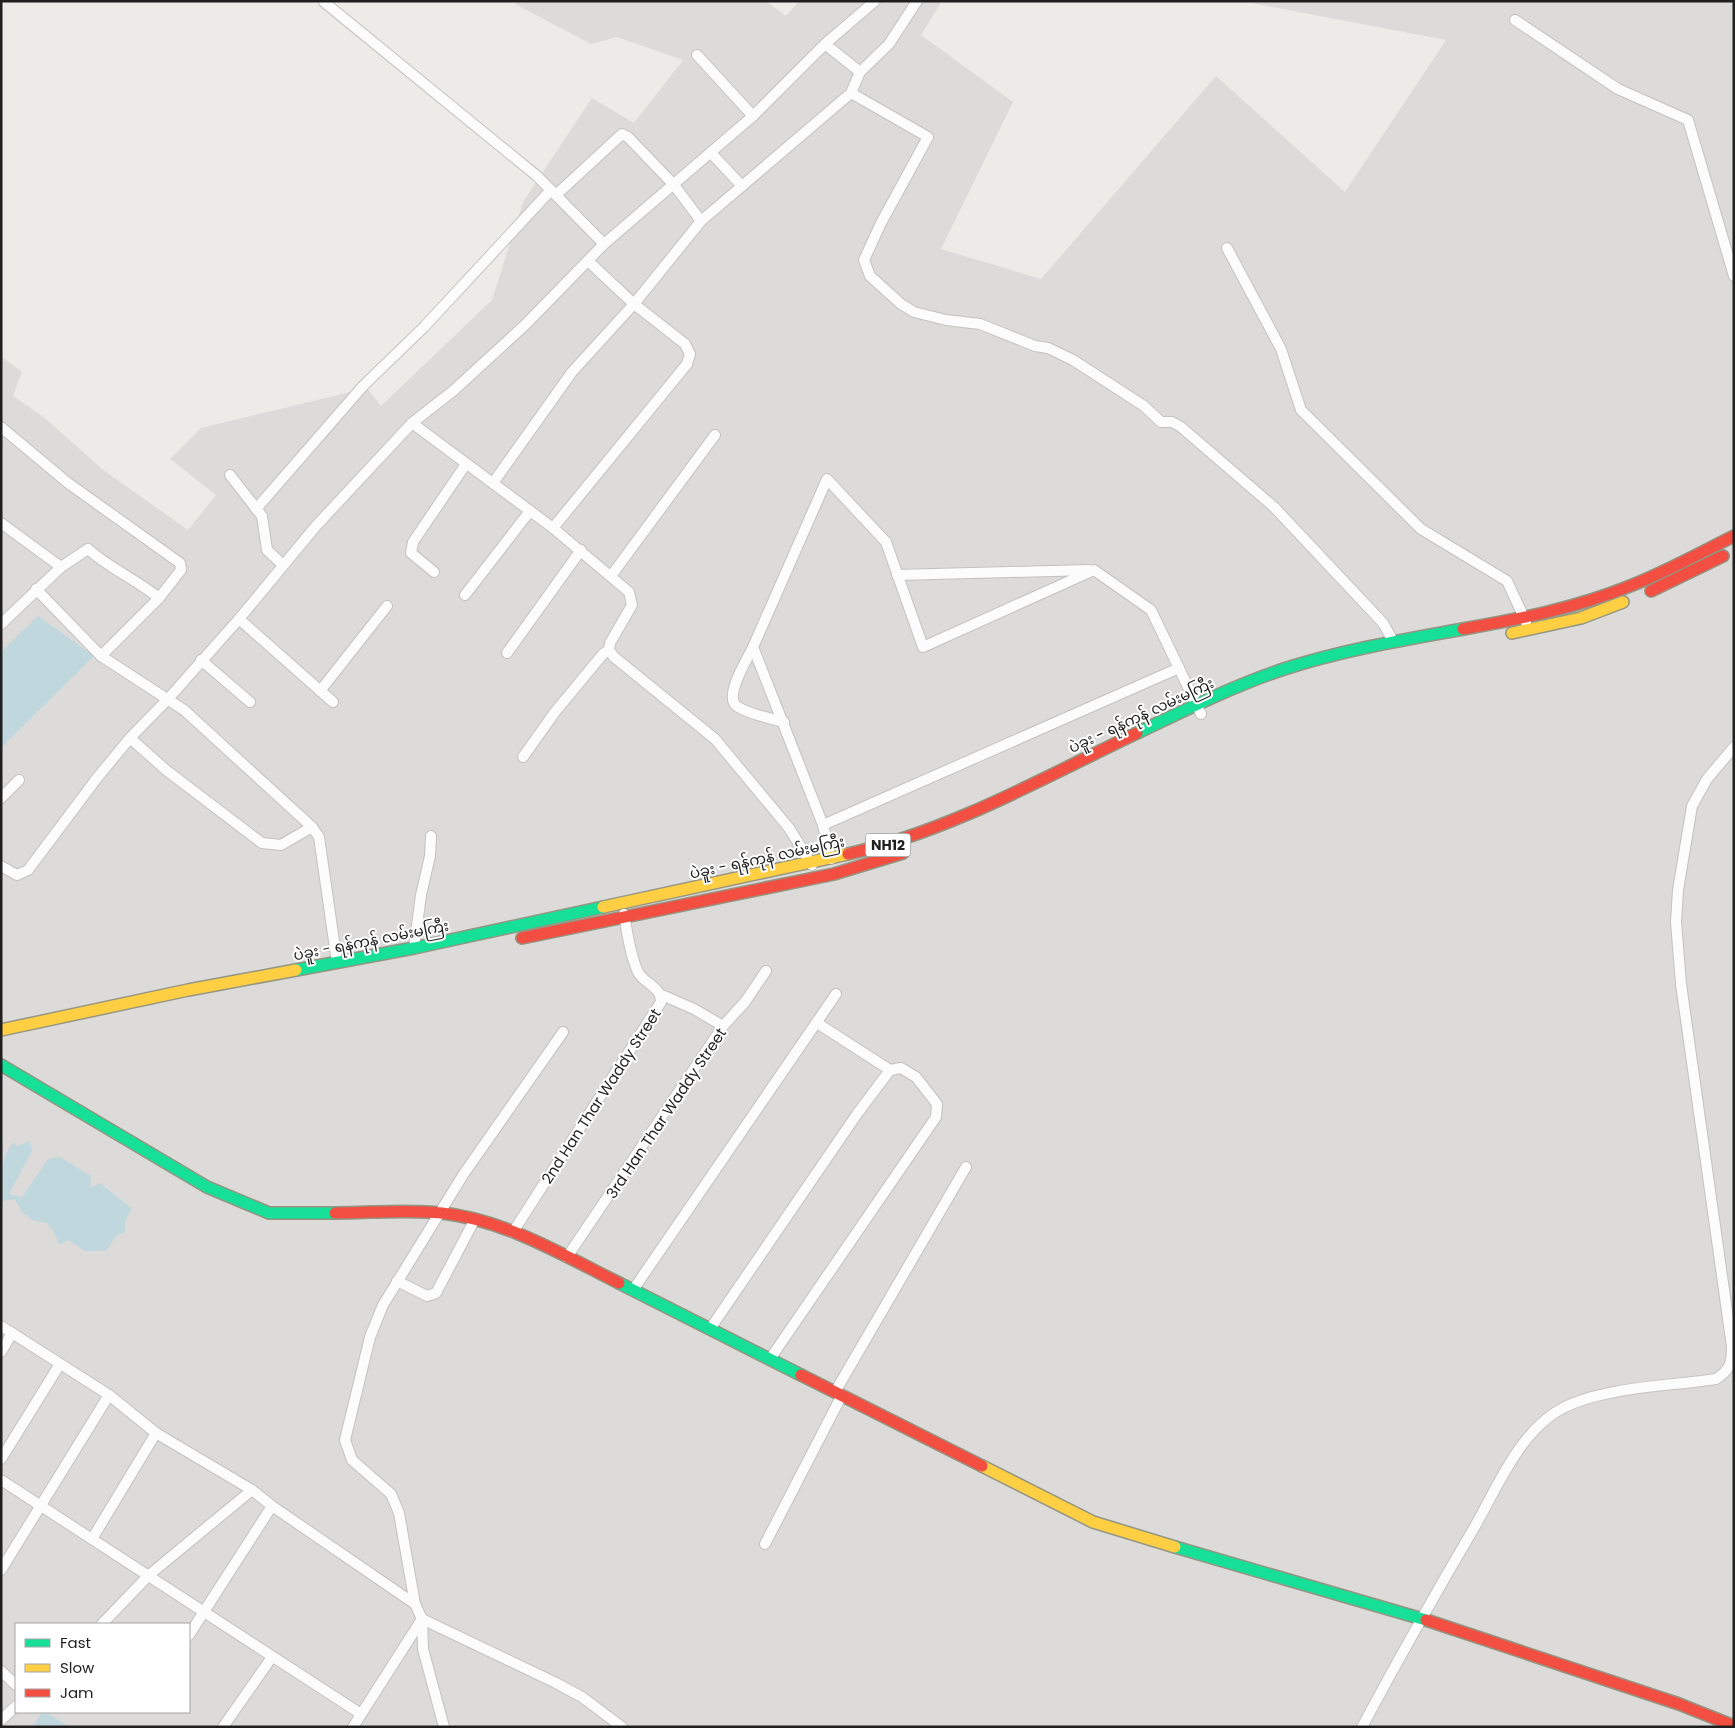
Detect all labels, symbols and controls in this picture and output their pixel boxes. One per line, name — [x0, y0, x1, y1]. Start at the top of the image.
street label: ပဲခူး - ရန်ကုန် လမ်းမကြီး — [1065, 672, 1218, 760]
street label: ပဲခူး - ရန်ကုန် လမ်းမကြီး — [688, 830, 847, 886]
road number: NH12 — [866, 834, 910, 856]
street label: ပဲခူး - ရန်ကုန် လမ်းမကြီး — [291, 915, 451, 967]
street label: 2nd Han Thar Waddy Street — [536, 1004, 666, 1188]
street label: 3rd Han Thar Waddy Street — [601, 1024, 731, 1202]
legend — [15, 1623, 190, 1713]
text: Fast — [60, 1632, 91, 1653]
text: Slow — [60, 1657, 95, 1678]
text: Jam — [60, 1682, 94, 1703]

